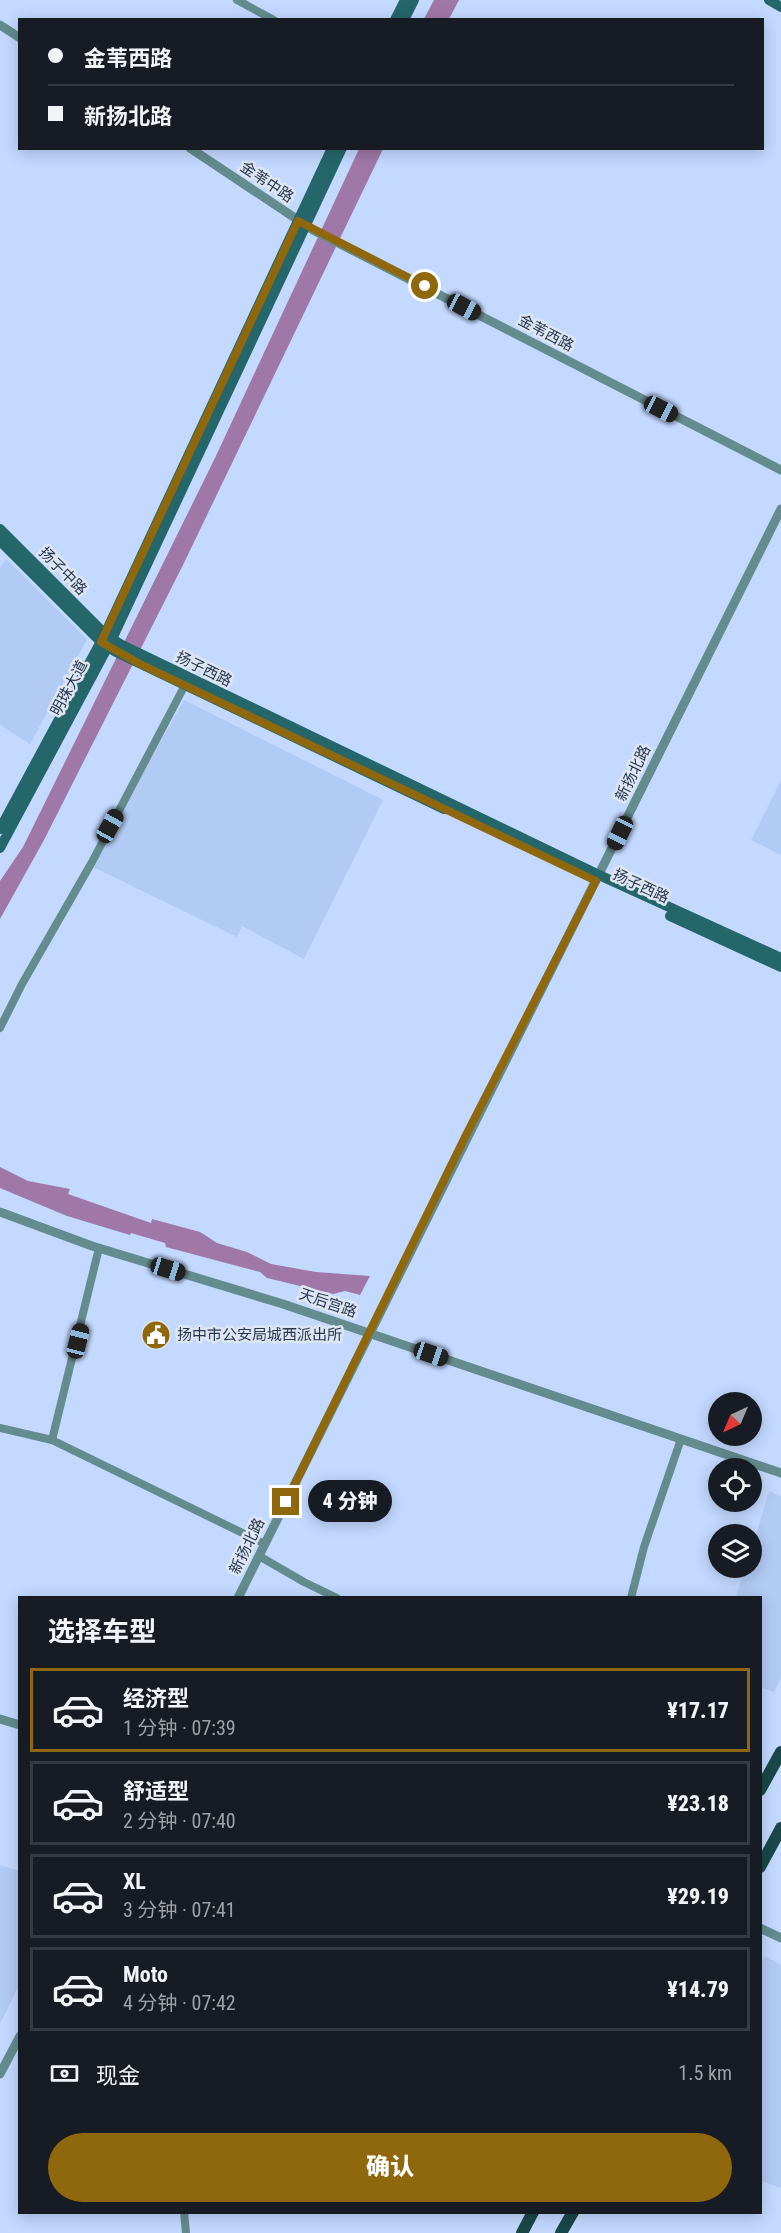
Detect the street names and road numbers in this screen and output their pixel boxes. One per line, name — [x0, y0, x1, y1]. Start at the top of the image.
street label: 金苇中路 — [237, 158, 297, 206]
street label: 金苇西路 — [515, 311, 577, 355]
street label: 扬子中路 — [35, 543, 91, 599]
street label: 扬子西路 — [173, 648, 235, 690]
street label: 明珠大道 — [47, 657, 91, 719]
street label: 新扬北路 — [612, 742, 654, 804]
street label: 扬子西路 — [610, 865, 672, 907]
street label: 天后宫路 — [297, 1285, 359, 1321]
street label: 新扬北路 — [226, 1515, 268, 1577]

